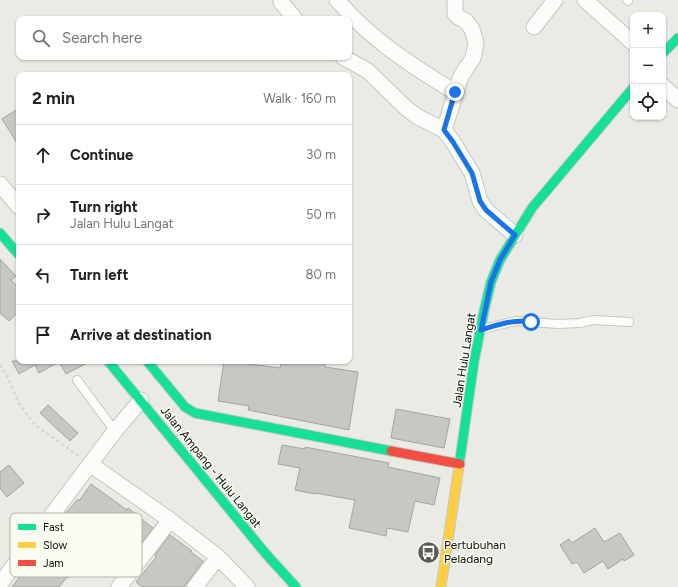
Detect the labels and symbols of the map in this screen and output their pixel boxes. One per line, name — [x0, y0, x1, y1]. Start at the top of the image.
route end — [446, 83, 464, 101]
street label: Jalan Hulu Langat — [450, 311, 478, 408]
route start — [522, 313, 540, 331]
street label: Jalan Ampang - Hulu Langat — [158, 404, 264, 531]
legend — [10, 513, 142, 577]
text: Fast — [43, 521, 64, 534]
place label: Pertubuhan Peladang — [444, 538, 506, 566]
text: Slow — [43, 539, 67, 552]
bus stop icon: Pertubuhan Peladang — [415, 539, 441, 565]
text: Jam — [43, 557, 64, 570]

